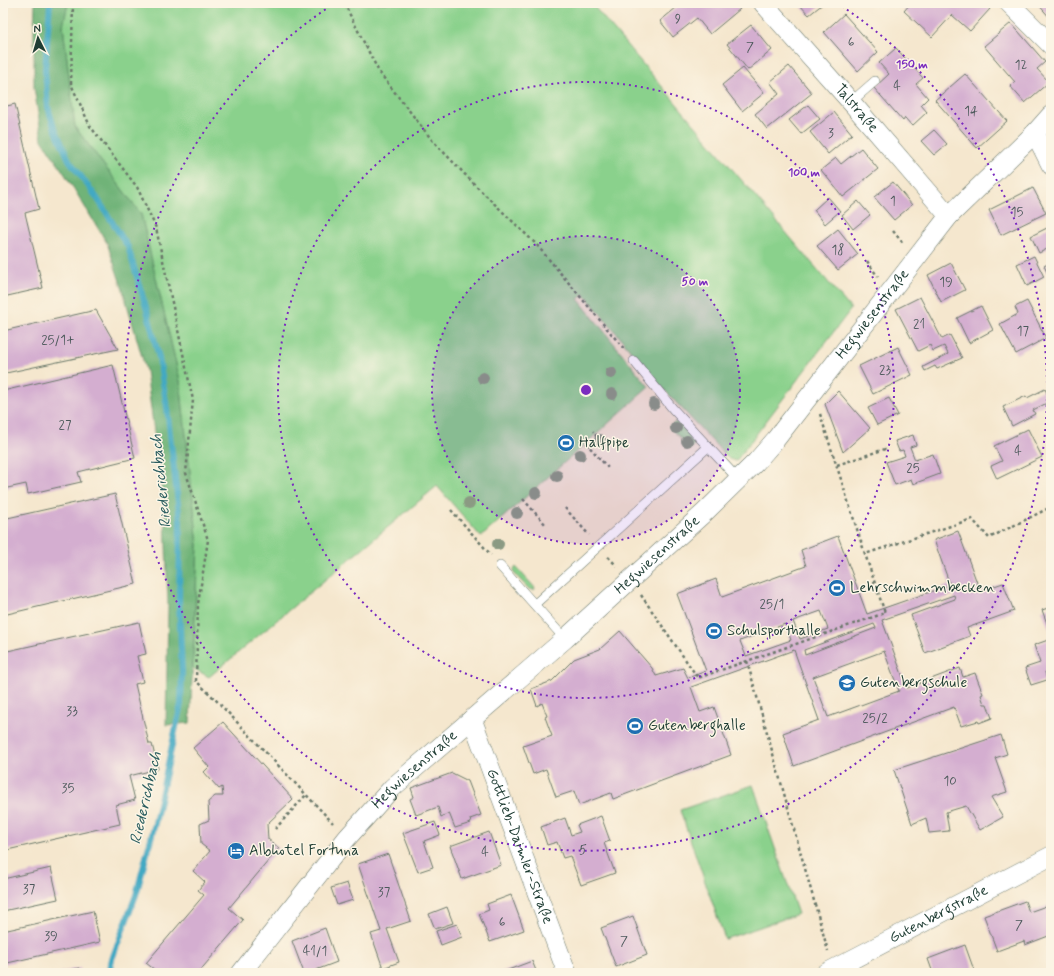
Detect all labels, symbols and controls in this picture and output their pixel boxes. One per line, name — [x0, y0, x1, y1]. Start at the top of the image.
house number: 9 — [675, 11, 681, 28]
north arrow — [18, 18, 58, 58]
text: N — [33, 22, 41, 36]
house number: 6 — [848, 34, 855, 51]
house number: 7 — [746, 39, 754, 56]
text: 150 m — [896, 57, 928, 73]
house number: 12 — [1015, 57, 1027, 74]
house number: 4 — [893, 78, 901, 95]
street label: Talstraße — [830, 80, 883, 137]
house number: 14 — [964, 103, 978, 120]
house number: 3 — [828, 125, 834, 142]
text: 100 m — [788, 165, 821, 181]
house number: 1 — [890, 193, 896, 210]
house number: 15 — [1011, 204, 1023, 221]
house number: 18 — [832, 242, 844, 259]
street label: Hegwiesenstraße — [831, 265, 914, 363]
text: 50 m — [682, 274, 709, 290]
house number: 19 — [939, 274, 953, 291]
house number: 21 — [913, 316, 925, 333]
house number: 17 — [1017, 323, 1030, 340]
house number: 25/1+ — [41, 332, 75, 349]
house number: 23 — [879, 362, 891, 379]
centre of rings — [579, 383, 593, 397]
house number: 27 — [59, 417, 72, 434]
water label: Riederichbach — [146, 433, 176, 529]
sports icon: Halfpipe — [556, 433, 576, 453]
place label: Halfpipe — [579, 433, 629, 453]
house number: 4 — [1014, 443, 1022, 460]
house number: 25 — [906, 460, 920, 477]
street label: Hegwiesenstraße — [610, 511, 704, 599]
sports icon: Lehrschwimmbecken — [827, 578, 847, 598]
place label: Lehrschwimmbecken — [850, 578, 995, 598]
house number: 25/1 — [760, 596, 784, 613]
sports icon: Schulsporthalle — [704, 621, 724, 641]
place label: Schulsporthalle — [727, 621, 821, 641]
school or university icon: Gutenbergschule — [837, 673, 857, 693]
place label: Gutenbergschule — [860, 673, 967, 694]
house number: 33 — [66, 703, 78, 720]
house number: 25/2 — [862, 710, 888, 727]
sports icon: Gutenberghalle — [625, 716, 645, 736]
place label: Gutenberghalle — [648, 716, 746, 737]
street label: Hegwiesenstraße — [368, 726, 462, 814]
water label: Riederichbach — [125, 749, 167, 846]
street label: Gottlieb-Daimler-Straße — [481, 766, 558, 927]
house number: 10 — [943, 773, 957, 790]
house number: 35 — [62, 780, 74, 797]
hotel icon: Albhotel Fortuna — [226, 841, 246, 861]
place label: Albhotel Fortuna — [249, 841, 359, 861]
house number: 5 — [579, 842, 587, 859]
house number: 4 — [481, 844, 489, 861]
street label: Gutenbergstraße — [886, 880, 992, 948]
house number: 37 — [23, 881, 36, 898]
house number: 37 — [378, 884, 391, 901]
house number: 6 — [499, 914, 506, 931]
house number: 7 — [1015, 917, 1023, 934]
house number: 39 — [44, 928, 58, 945]
house number: 7 — [620, 933, 628, 950]
house number: 41/1 — [303, 943, 327, 960]

